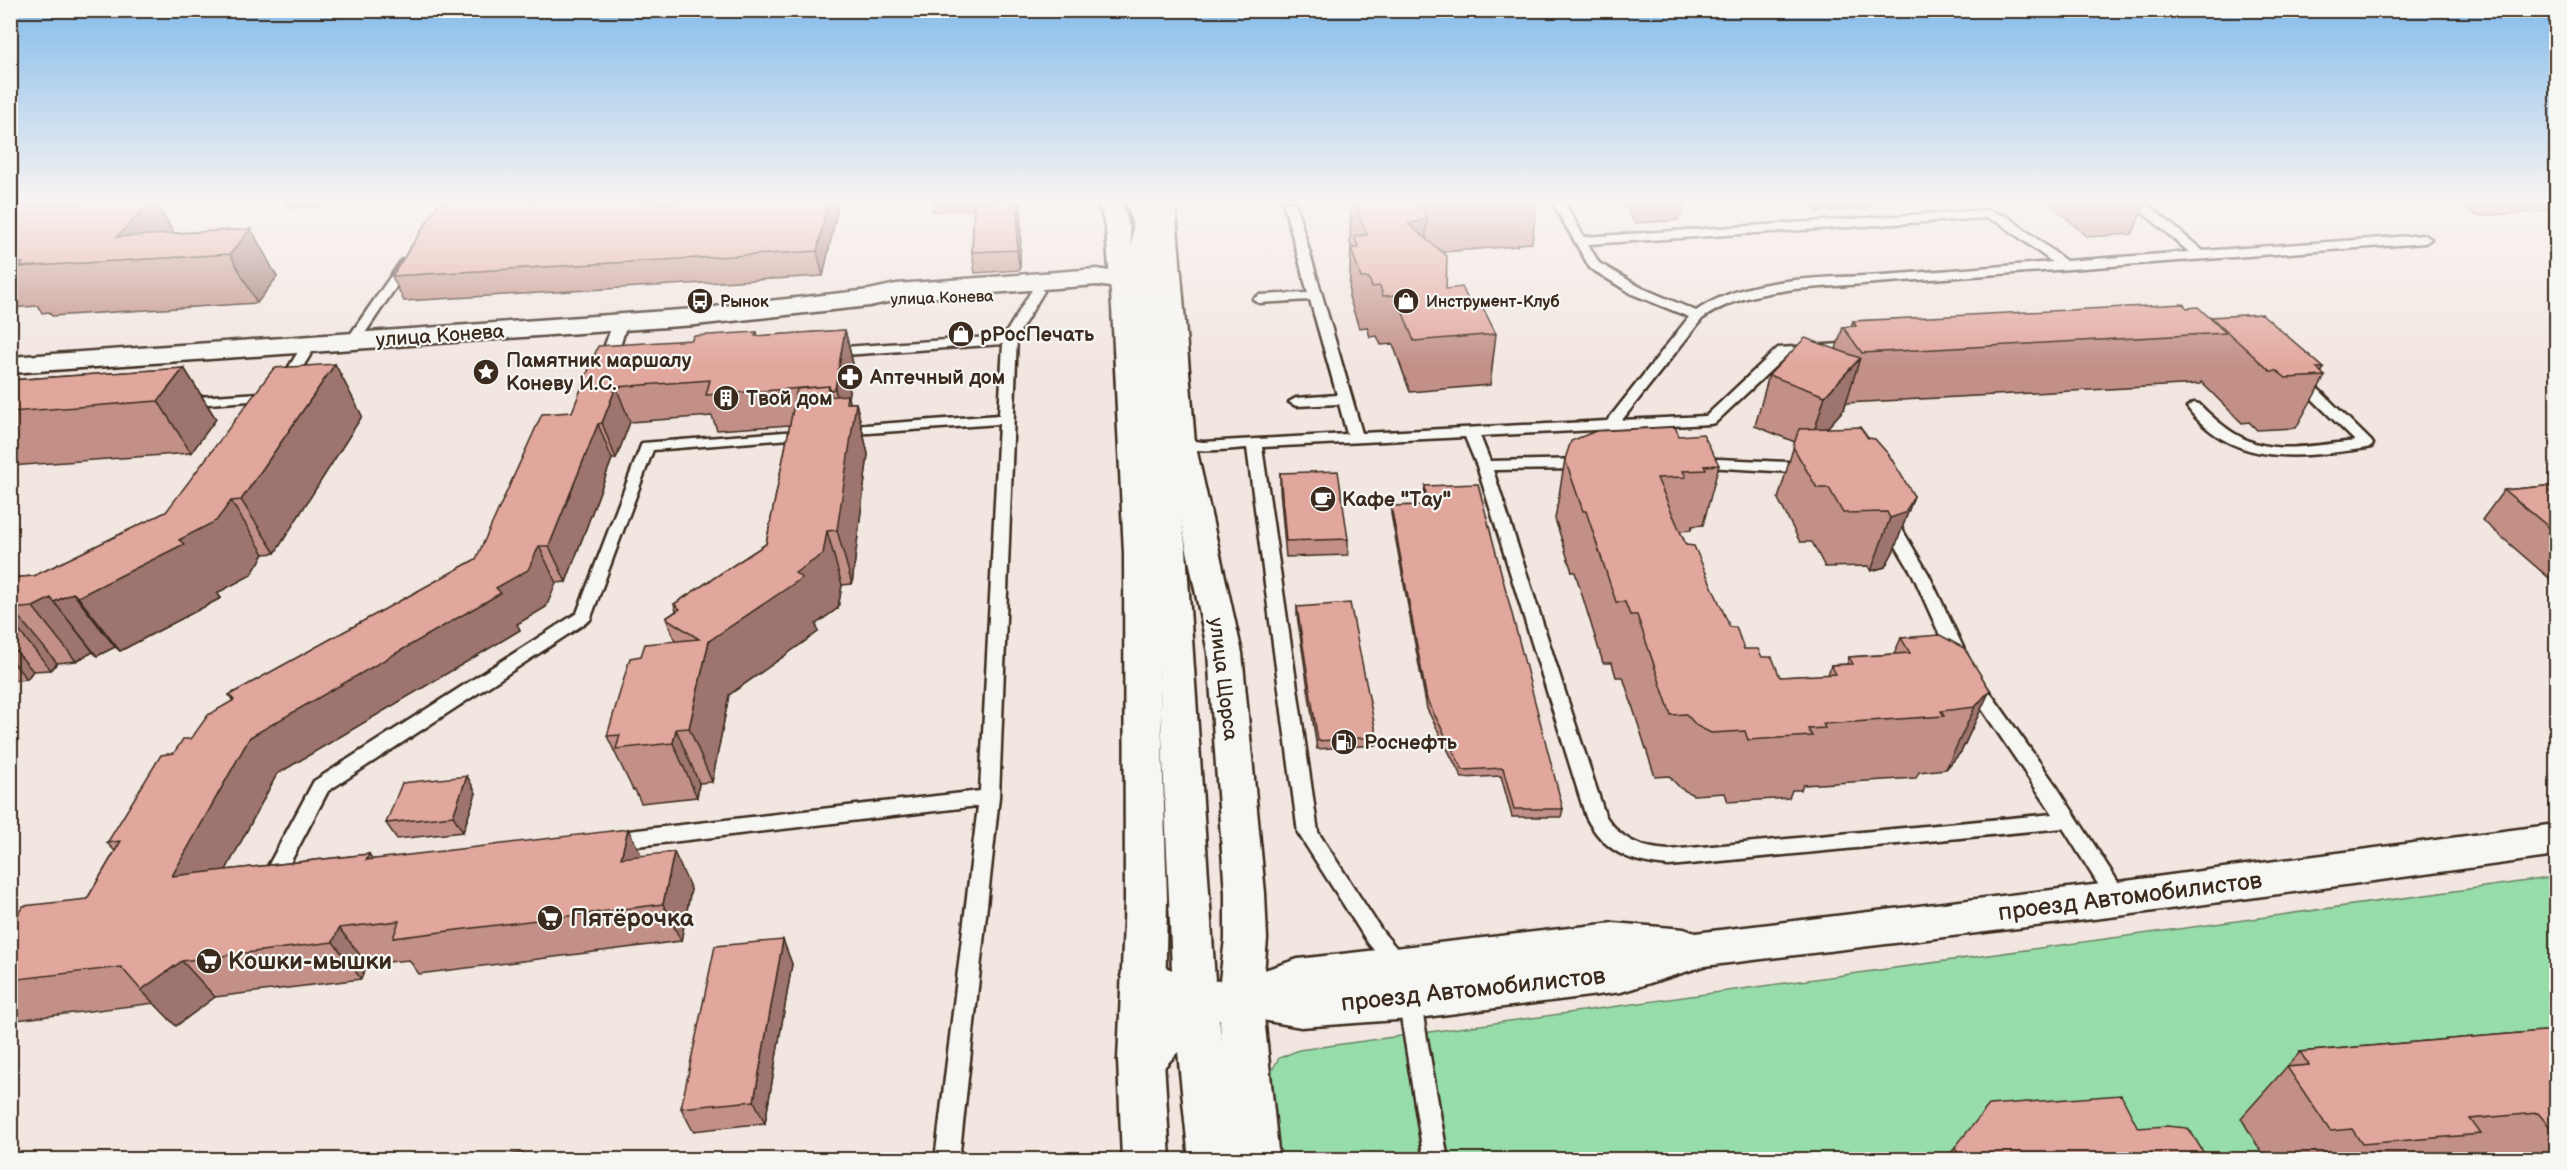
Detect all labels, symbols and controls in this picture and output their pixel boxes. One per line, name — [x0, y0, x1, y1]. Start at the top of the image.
bus stop icon: Рынок — [685, 286, 715, 316]
shop icon: Инструмент-Клуб — [1391, 286, 1421, 316]
street label: улица Конева — [890, 287, 994, 310]
place label: Рынок — [720, 293, 769, 312]
place label: Инструмент-Клуб — [1426, 293, 1560, 312]
shop icon: рРосПечать — [946, 319, 976, 349]
street label: улица Конева — [375, 320, 505, 352]
place label: рРосПечать — [980, 323, 1095, 347]
place label: Памятник маршалу Коневу И.С. — [506, 349, 692, 396]
place icon: Памятник маршалу Коневу И.С. — [471, 357, 501, 387]
pharmacy icon: Аптечный дом — [835, 362, 865, 392]
place label: Аптечный дом — [869, 366, 1005, 390]
building icon: Твой дом — [711, 383, 741, 413]
place label: Твой дом — [746, 387, 833, 411]
cafe icon: Кафе "Тау" — [1308, 484, 1338, 514]
place label: Кафе "Тау" — [1342, 488, 1451, 512]
street label: улица Щорса — [1204, 616, 1242, 742]
fuel station icon: Роснефть — [1329, 727, 1359, 757]
place label: Роснефть — [1364, 731, 1458, 755]
street label: проезд Автомобилистов — [1996, 866, 2264, 927]
supermarket icon: Пятёрочка — [535, 903, 565, 933]
place label: Пятёрочка — [570, 904, 695, 933]
supermarket icon: Кошки-мышки — [194, 946, 224, 976]
place label: Кошки-мышки — [228, 947, 392, 976]
street label: проезд Автомобилистов — [1339, 961, 1607, 1018]

